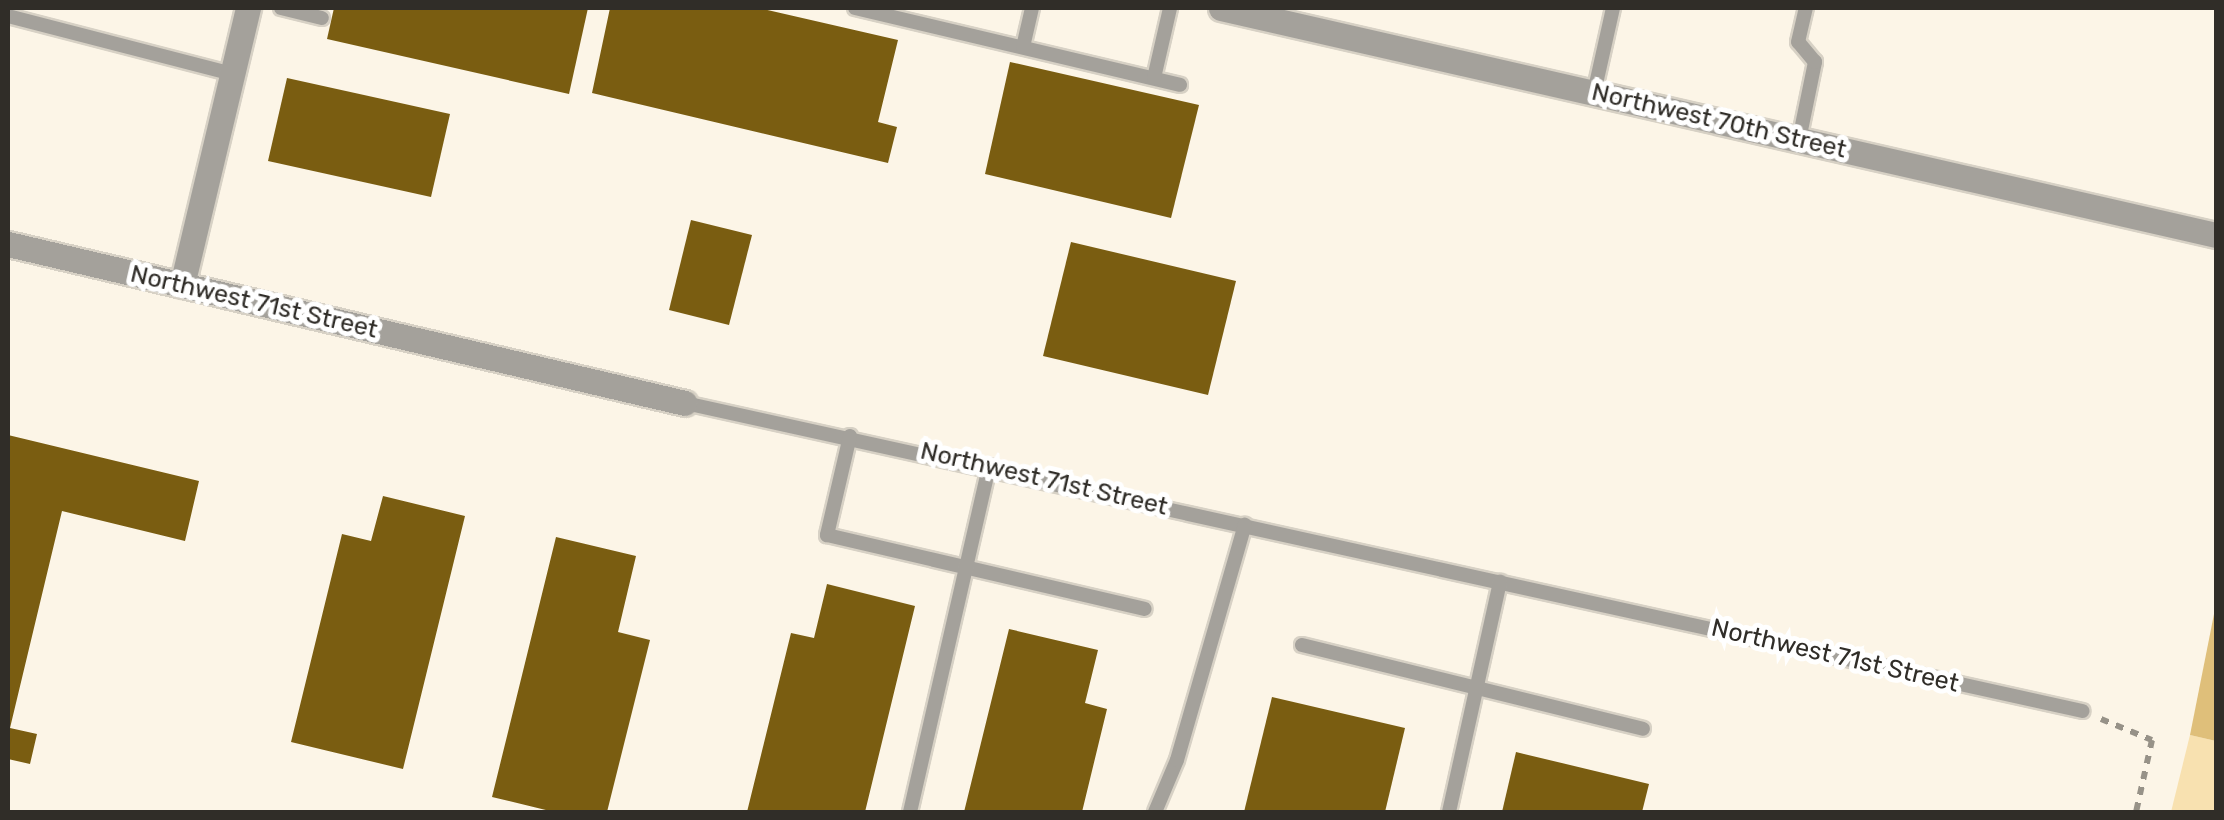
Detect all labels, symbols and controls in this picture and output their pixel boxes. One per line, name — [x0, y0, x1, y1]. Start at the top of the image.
street label: Northwest 70th Street — [1589, 77, 1849, 165]
street label: Northwest 71st Street — [127, 259, 381, 345]
street label: Northwest 71st Street — [917, 436, 1171, 522]
street label: Northwest 71st Street — [1708, 613, 1962, 699]

